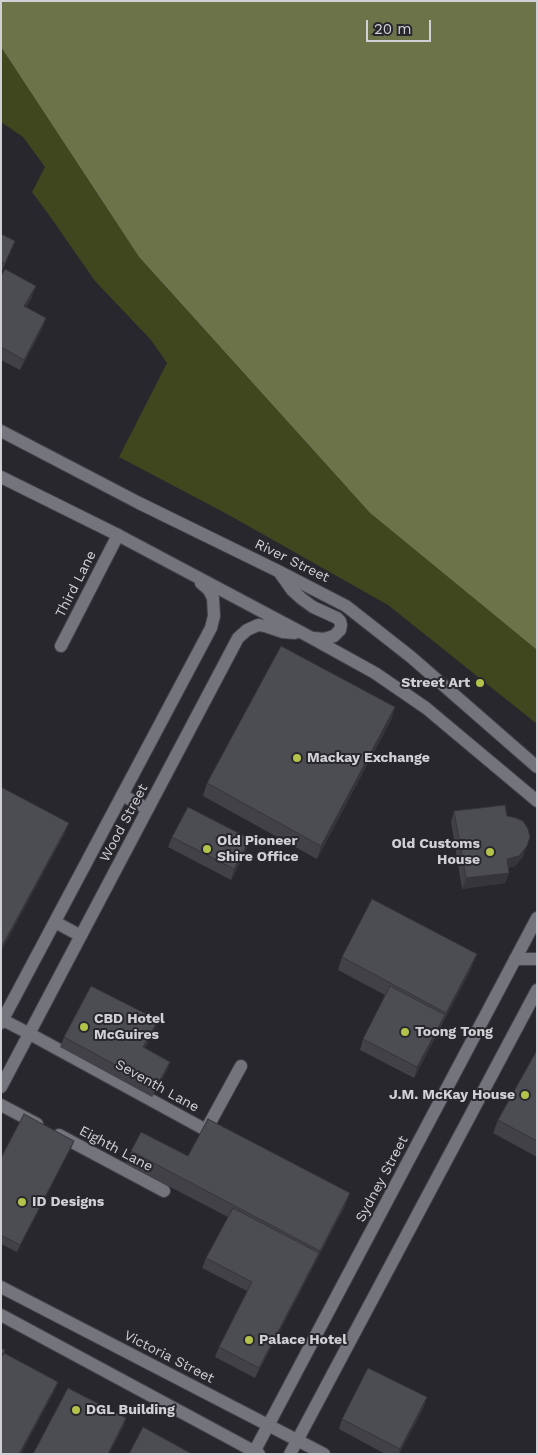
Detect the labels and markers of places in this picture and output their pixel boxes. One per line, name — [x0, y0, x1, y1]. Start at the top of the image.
place label: Street Art — [401, 675, 470, 691]
marker: Street Art — [474, 677, 486, 689]
place label: Mackay Exchange — [307, 750, 430, 766]
marker: Mackay Exchange — [291, 752, 303, 764]
place label: Old Pioneer Shire Office — [217, 833, 299, 866]
place label: Old Customs House — [392, 836, 480, 869]
marker: Old Pioneer Shire Office — [201, 843, 213, 855]
marker: Old Customs House — [484, 846, 496, 858]
place label: CBD Hotel McGuires — [94, 1011, 165, 1044]
marker: CBD Hotel McGuires — [78, 1021, 90, 1033]
place label: Toong Tong — [415, 1024, 493, 1040]
marker: Toong Tong — [399, 1026, 411, 1038]
place label: J.M. McKay House — [389, 1087, 515, 1103]
marker: J.M. McKay House — [519, 1089, 531, 1101]
place label: ID Designs — [32, 1194, 104, 1210]
marker: ID Designs — [16, 1196, 28, 1208]
place label: Palace Hotel — [259, 1332, 347, 1348]
marker: Palace Hotel — [243, 1334, 255, 1346]
place label: DGL Building — [86, 1402, 175, 1418]
marker: DGL Building — [70, 1404, 82, 1416]

